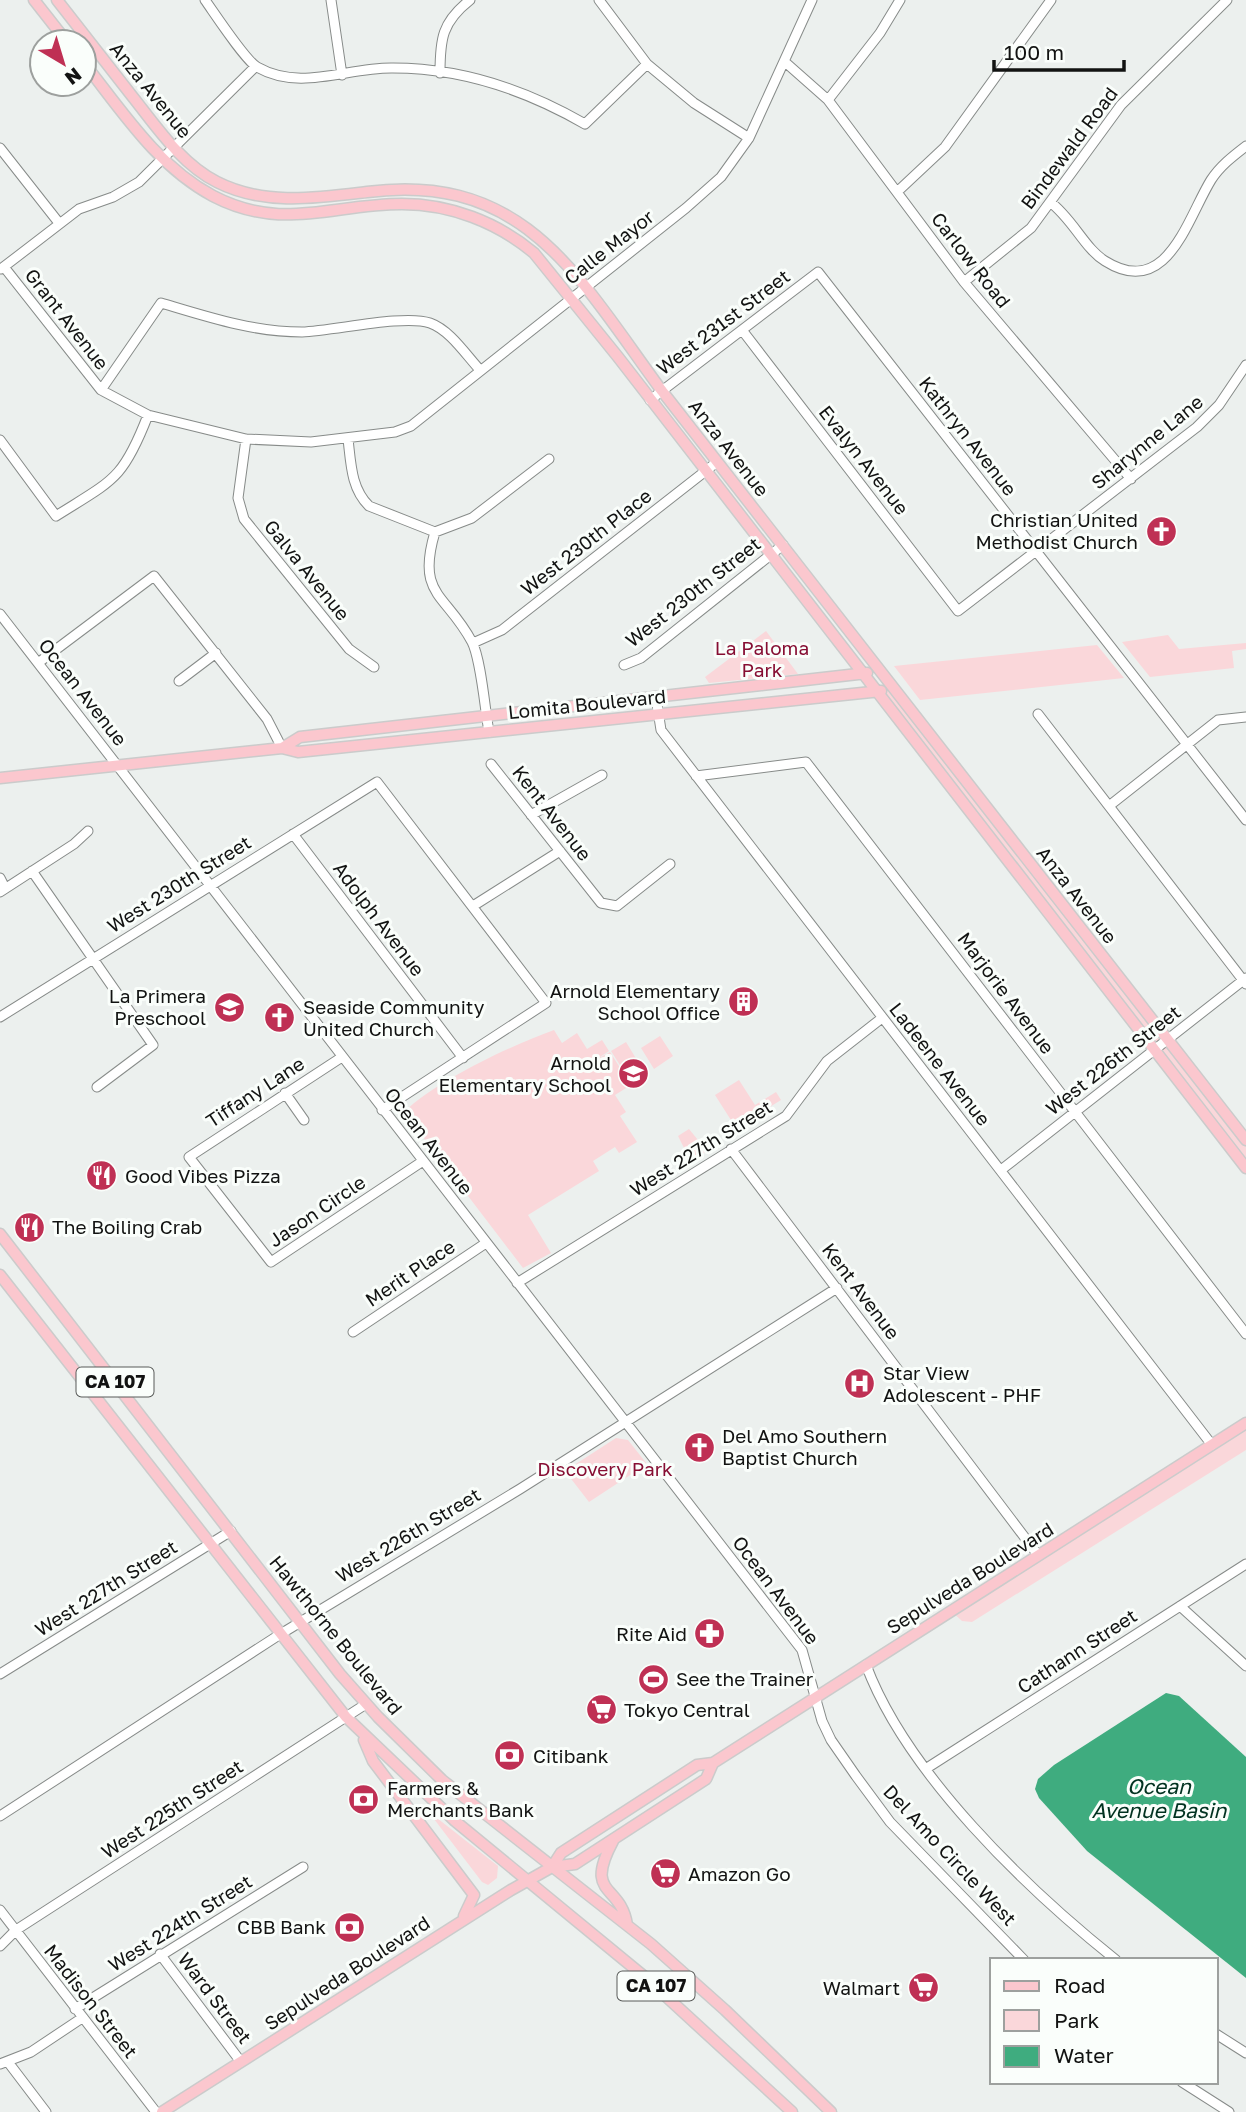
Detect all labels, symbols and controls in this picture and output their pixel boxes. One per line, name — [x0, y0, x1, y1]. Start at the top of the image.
north arrow — [28, 28, 98, 98]
scale bar — [994, 28, 1124, 72]
street label: Anza Avenue — [106, 37, 197, 142]
text: 100 m — [1004, 39, 1064, 65]
text: N — [61, 63, 87, 90]
street label: Bindewald Road — [1015, 82, 1122, 213]
street label: Calle Mayor — [559, 204, 658, 289]
street label: Carlow Road — [927, 207, 1016, 312]
street label: Grant Avenue — [21, 263, 114, 374]
street label: West 231st Street — [652, 264, 794, 379]
street label: Kathryn Avenue — [915, 372, 1022, 500]
street label: Sharynne Lane — [1086, 390, 1207, 494]
street label: Anza Avenue — [684, 395, 774, 501]
street label: Evalyn Avenue — [815, 401, 914, 519]
street label: West 230th Place — [516, 483, 656, 600]
place label: Christian United Methodist Church — [975, 508, 1138, 553]
church icon: Christian United Methodist Church — [1144, 514, 1178, 548]
street label: Galva Avenue — [260, 515, 355, 625]
street label: West 230th Street — [621, 532, 765, 651]
street label: Ocean Avenue — [34, 634, 132, 750]
park label: La Paloma Park — [715, 636, 809, 681]
street label: Lomita Boulevard — [507, 684, 667, 723]
street label: Kent Avenue — [508, 760, 597, 865]
street label: West 230th Street — [103, 830, 255, 937]
street label: Anza Avenue — [1032, 842, 1122, 948]
street label: Adolph Avenue — [329, 857, 430, 980]
street label: Marjorie Avenue — [953, 927, 1060, 1058]
place label: Arnold Elementary School Office — [550, 979, 720, 1024]
place label: La Primera Preschool — [109, 984, 206, 1029]
building icon: Arnold Elementary School Office — [726, 985, 760, 1019]
school or university icon: La Primera Preschool — [212, 990, 246, 1024]
place label: Seaside Community United Church — [303, 995, 485, 1040]
street label: Ladeene Avenue — [885, 998, 996, 1130]
street label: West 226th Street — [1041, 1000, 1185, 1119]
church icon: Seaside Community United Church — [263, 1001, 297, 1035]
street label: Tiffany Lane — [201, 1051, 308, 1132]
place label: Arnold Elementary School — [438, 1051, 611, 1096]
school or university icon: Arnold Elementary School — [617, 1057, 651, 1091]
street label: Ocean Avenue — [380, 1083, 478, 1199]
street label: West 227th Street — [625, 1095, 776, 1201]
restaurant icon: Good Vibes Pizza — [85, 1159, 119, 1193]
place label: Good Vibes Pizza — [125, 1164, 281, 1187]
street label: Jason Circle — [264, 1170, 369, 1251]
restaurant icon: The Boiling Crab — [12, 1210, 46, 1244]
place label: The Boiling Crab — [52, 1215, 202, 1238]
street label: Merit Place — [361, 1234, 459, 1311]
street label: Kent Avenue — [818, 1238, 905, 1343]
place label: Star View Adolescent - PHF — [883, 1361, 1041, 1406]
road number: CA 107 — [76, 1367, 154, 1396]
hospital icon: Star View Adolescent - PHF — [843, 1367, 877, 1401]
place label: Del Amo Southern Baptist Church — [722, 1424, 887, 1469]
church icon: Del Amo Southern Baptist Church — [682, 1430, 716, 1464]
park label: Discovery Park — [537, 1457, 673, 1480]
street label: West 226th Street — [331, 1482, 484, 1587]
street label: Sepulveda Boulevard — [882, 1517, 1057, 1638]
street label: Ocean Avenue — [728, 1531, 825, 1648]
street label: West 227th Street — [30, 1535, 181, 1641]
street label: Hawthorne Boulevard — [265, 1550, 408, 1719]
street label: Cathann Street — [1013, 1603, 1141, 1698]
pharmacy icon: Rite Aid — [693, 1617, 727, 1651]
place label: Rite Aid — [616, 1622, 687, 1645]
sports icon: See the Trainer — [636, 1662, 670, 1696]
place label: See the Trainer — [676, 1667, 814, 1690]
supermarket icon: Tokyo Central — [584, 1693, 618, 1727]
place label: Tokyo Central — [624, 1698, 750, 1721]
bank icon: Citibank — [493, 1739, 527, 1773]
place label: Citibank — [533, 1744, 609, 1767]
street label: West 225th Street — [97, 1754, 247, 1863]
water label: Ocean Avenue Basin — [1092, 1773, 1228, 1823]
place label: Farmers & Merchants Bank — [387, 1776, 534, 1821]
street label: Del Amo Circle West — [879, 1779, 1022, 1930]
bank icon: Farmers & Merchants Bank — [347, 1782, 381, 1816]
supermarket icon: Amazon Go — [648, 1857, 682, 1891]
place label: Amazon Go — [688, 1862, 791, 1885]
street label: West 224th Street — [104, 1869, 256, 1976]
bank icon: CBB Bank — [332, 1910, 366, 1944]
street label: Sepulveda Boulevard — [260, 1911, 434, 2035]
place label: CBB Bank — [237, 1915, 326, 1938]
street label: Madison Street — [40, 1939, 143, 2062]
street label: Ward Street — [174, 1948, 257, 2048]
legend — [990, 1958, 1218, 2084]
supermarket icon: Walmart — [906, 1971, 940, 2005]
road number: CA 107 — [618, 1972, 694, 2000]
text: Road — [1054, 1972, 1105, 1998]
place label: Walmart — [823, 1976, 900, 1999]
text: Park — [1054, 2007, 1100, 2033]
text: Water — [1054, 2042, 1114, 2068]

